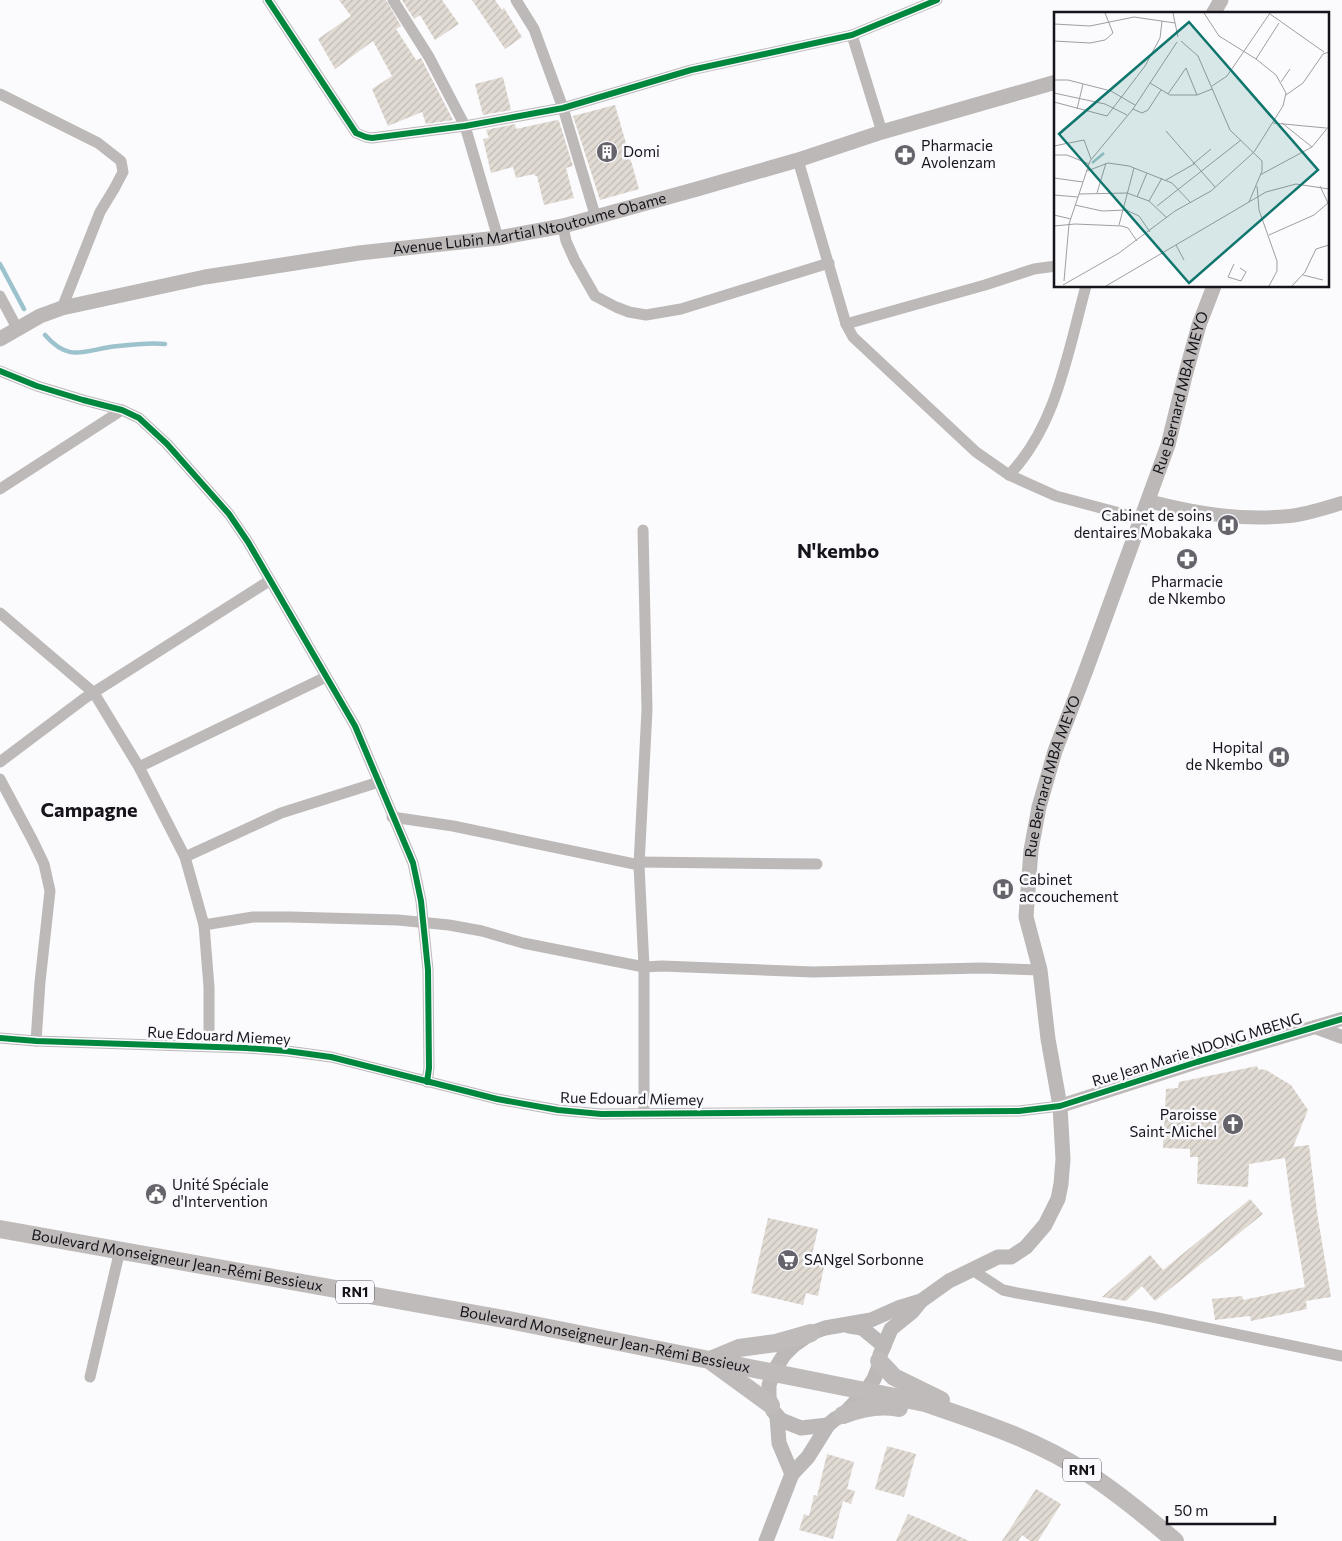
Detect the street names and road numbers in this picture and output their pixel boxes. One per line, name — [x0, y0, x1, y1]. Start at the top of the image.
street label: Avenue Lubin Martial Ntoutoume Obame — [392, 188, 668, 257]
street label: Rue Bernard MBA MEYO — [1148, 308, 1211, 477]
street label: Rue Bernard MBA MEYO — [1020, 692, 1084, 858]
street label: Rue Jean Marie NDONG MBENG — [1090, 1009, 1304, 1090]
street label: Rue Edouard Miemey — [147, 1022, 292, 1048]
street label: Rue Edouard Miemey — [560, 1088, 704, 1108]
street label: Boulevard Monseigneur Jean-Rémi Bessieux — [30, 1225, 324, 1295]
road number: RN1 — [336, 1280, 374, 1304]
street label: Boulevard Monseigneur Jean-Rémi Bessieux — [459, 1301, 752, 1376]
road number: RN1 — [1063, 1458, 1101, 1482]

